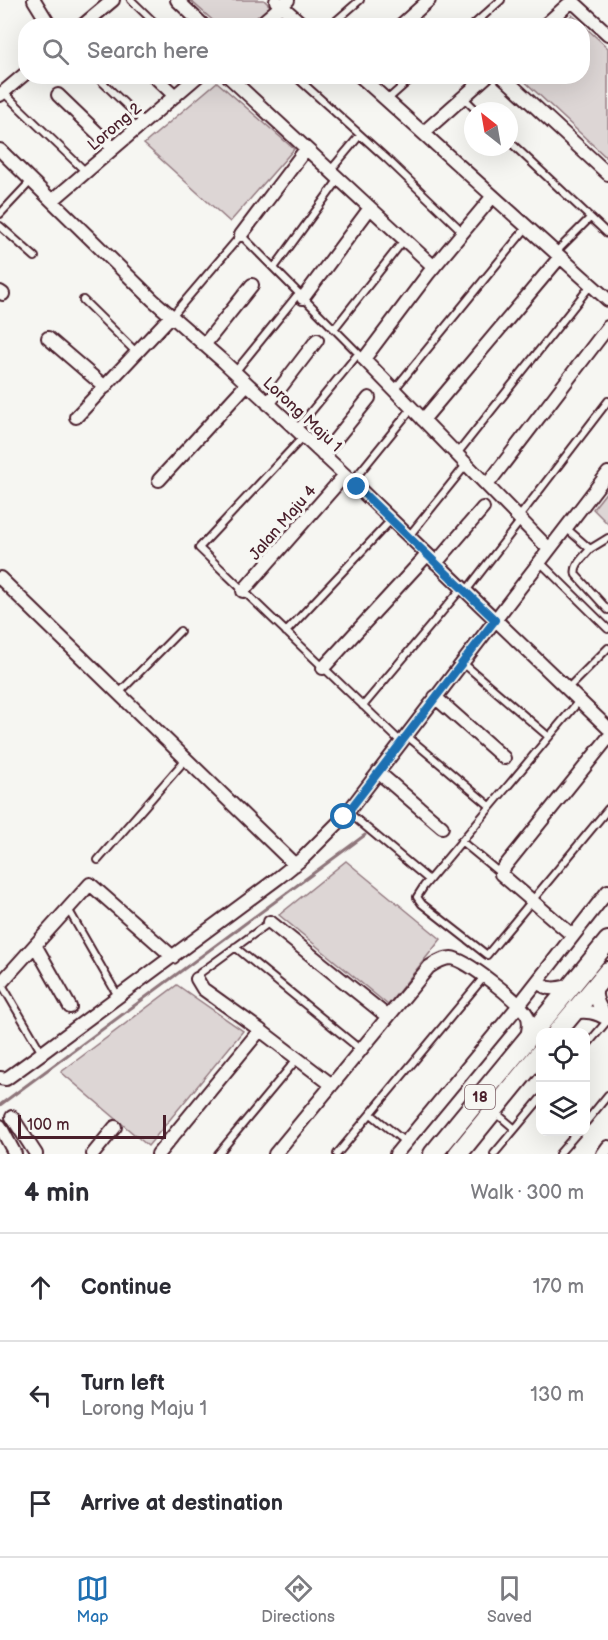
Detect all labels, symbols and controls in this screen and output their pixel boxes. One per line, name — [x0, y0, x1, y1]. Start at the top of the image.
search box — [18, 18, 590, 84]
icon: search — [39, 35, 72, 68]
text: Search here — [87, 38, 209, 65]
street label: Lorong 2 — [84, 99, 146, 155]
north arrow — [464, 102, 518, 156]
street label: Lorong Maju 1 — [259, 374, 345, 456]
route end — [343, 473, 369, 499]
street label: Jalan Maju 4 — [246, 482, 321, 564]
route start — [330, 803, 356, 829]
map controls — [536, 1028, 590, 1136]
button: locate — [536, 1028, 590, 1082]
button: layers — [536, 1082, 590, 1136]
road number: 18 — [465, 1085, 495, 1109]
scale bar — [18, 1112, 166, 1140]
text: 100 m — [27, 1116, 70, 1135]
text: 4 min — [24, 1178, 89, 1209]
text: Walk · 300 m — [471, 1181, 584, 1205]
icon: ahead — [24, 1271, 57, 1304]
text: Continue — [81, 1274, 171, 1301]
text: 170 m — [533, 1275, 584, 1299]
text: Turn left — [81, 1370, 165, 1397]
icon: left — [24, 1379, 57, 1412]
text: 130 m — [530, 1383, 584, 1407]
text: Lorong Maju 1 — [81, 1397, 207, 1421]
icon: arrive — [24, 1487, 57, 1520]
text: Arrive at destination — [81, 1490, 283, 1517]
tab: Map — [76, 1572, 109, 1627]
tab: Directions — [261, 1572, 335, 1627]
tab: Saved — [487, 1572, 532, 1627]

